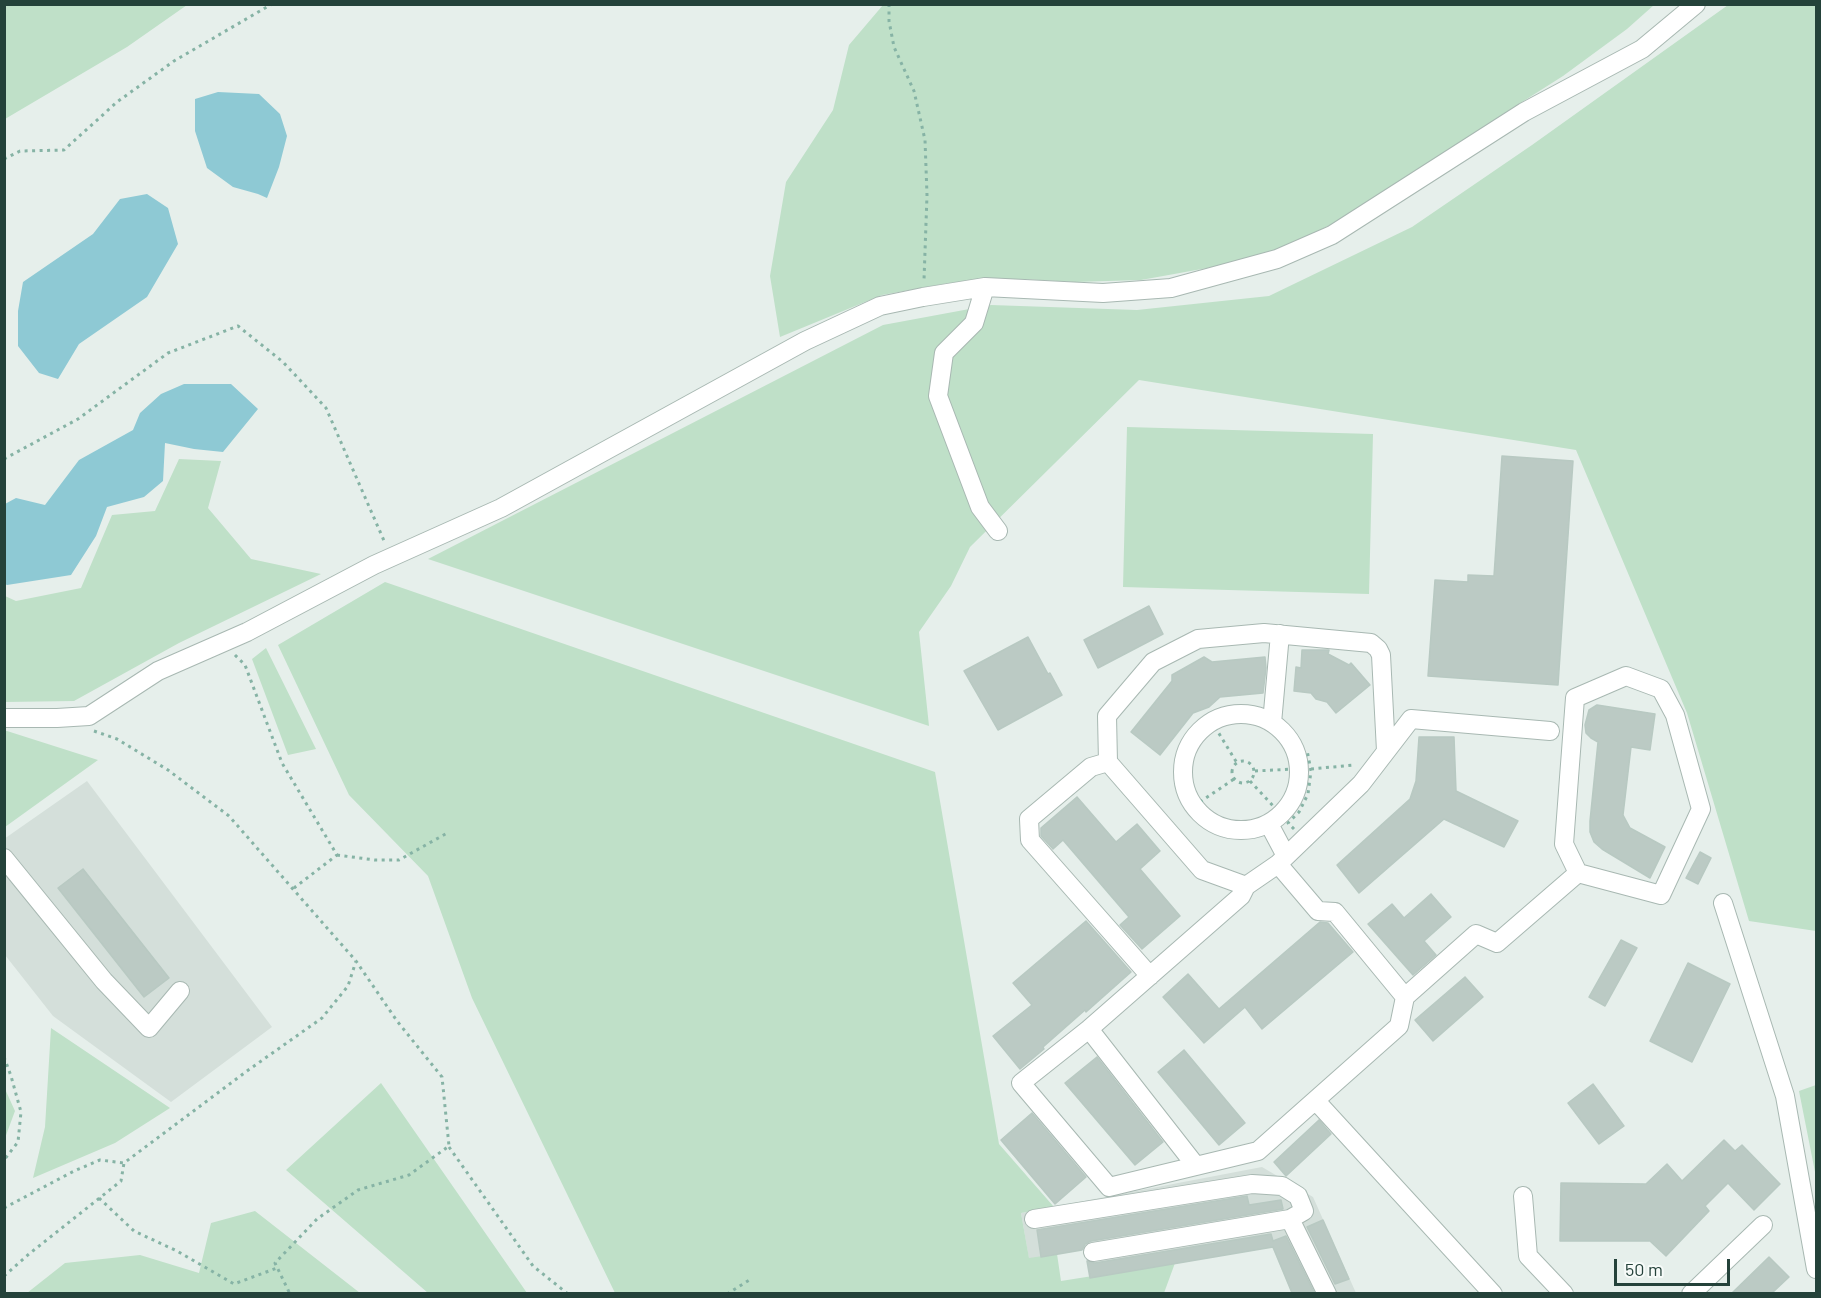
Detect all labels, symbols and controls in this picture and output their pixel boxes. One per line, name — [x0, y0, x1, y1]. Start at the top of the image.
scale bar — [1617, 1247, 1732, 1285]
text: 50 m — [1625, 1258, 1663, 1280]

